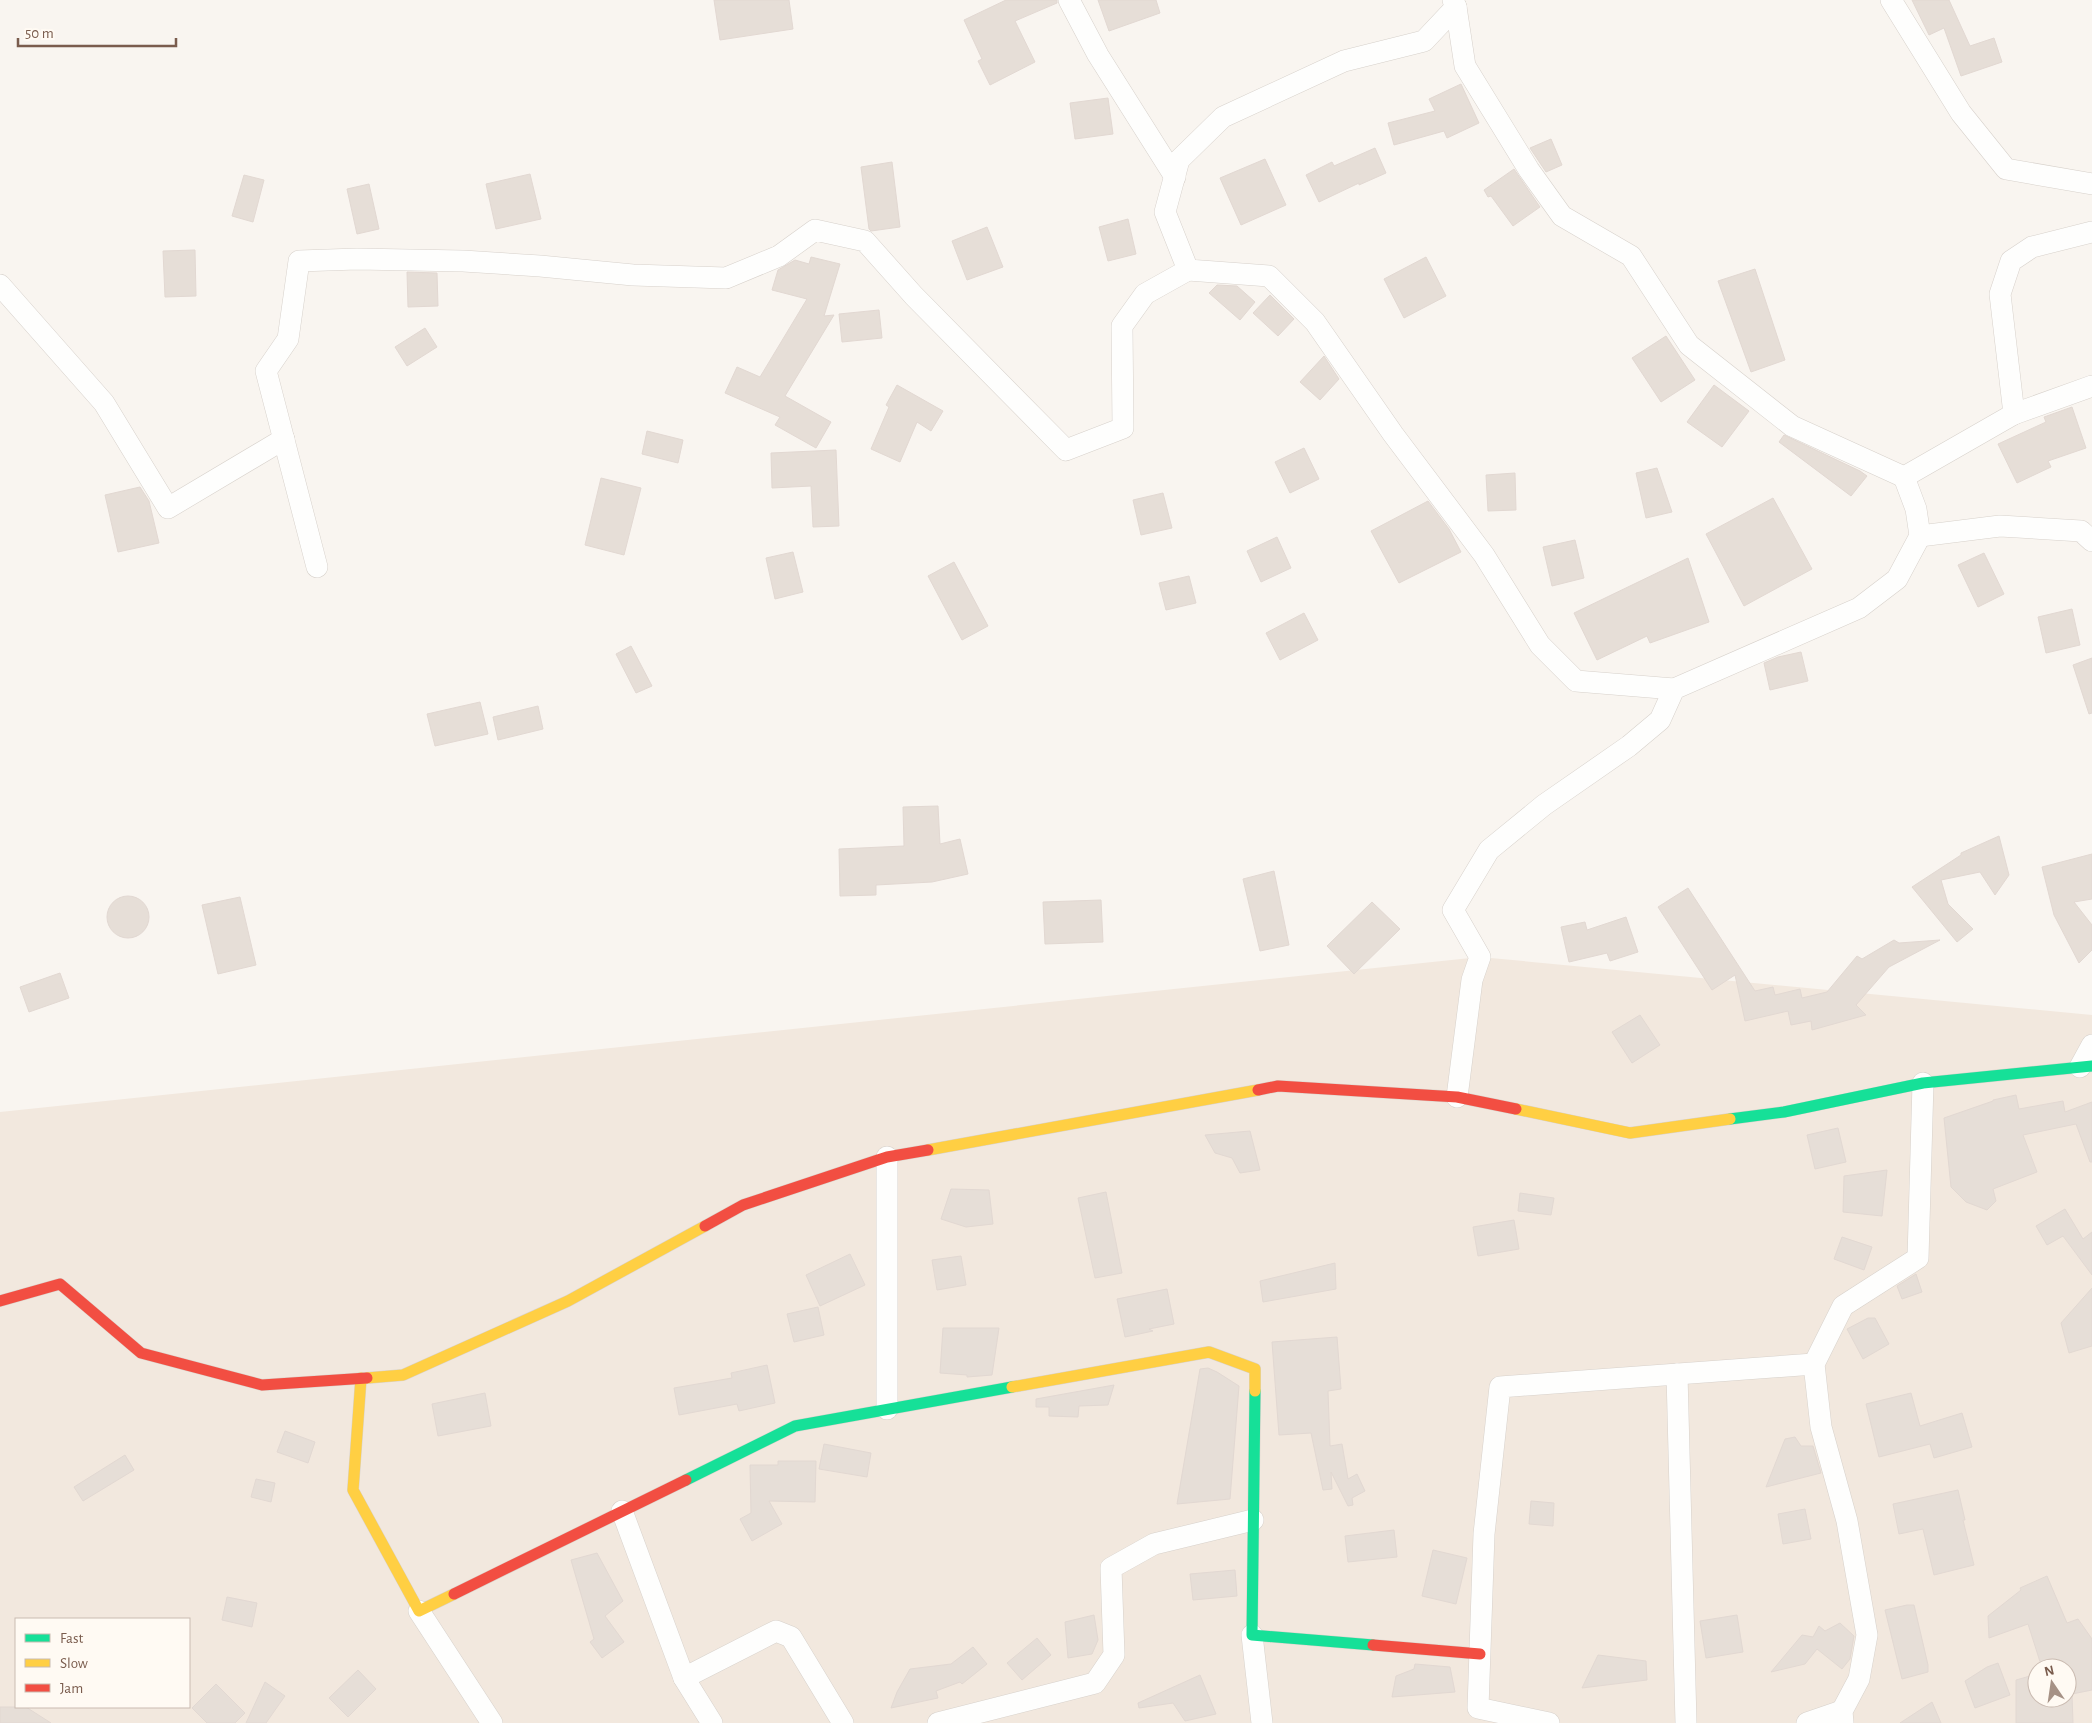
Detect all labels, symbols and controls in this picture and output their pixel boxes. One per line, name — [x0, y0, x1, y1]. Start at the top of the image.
scale bar — [18, 15, 175, 47]
text: 50 m — [25, 26, 54, 41]
legend — [15, 1618, 190, 1708]
text: Fast — [60, 1631, 84, 1646]
text: Slow — [60, 1656, 88, 1671]
north arrow — [2027, 1658, 2077, 1708]
text: N — [2043, 1663, 2056, 1679]
text: Jam — [60, 1681, 83, 1696]

